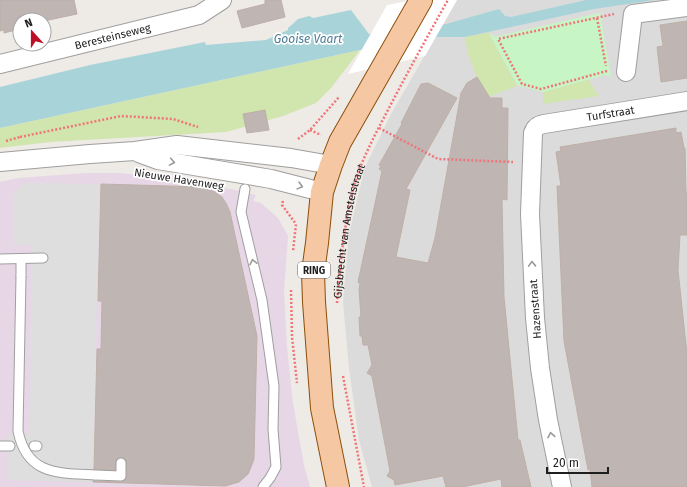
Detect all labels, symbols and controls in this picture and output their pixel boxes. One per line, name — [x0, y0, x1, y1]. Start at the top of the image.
north arrow — [12, 12, 52, 52]
text: N — [23, 16, 34, 31]
street label: Beresteinseweg — [73, 21, 152, 52]
water label: Gooise Vaart — [274, 32, 343, 46]
street label: Turfstraat — [586, 104, 636, 124]
one-way arrow — [169, 157, 175, 166]
street label: Gijsbrecht van Amstelstraat — [331, 162, 368, 299]
street label: Nieuwe Havenweg — [133, 166, 225, 193]
one-way arrow — [296, 181, 303, 190]
one-way arrow — [249, 259, 257, 265]
one-way arrow — [528, 261, 536, 267]
road number: RING — [298, 262, 330, 278]
street label: Hazenstraat — [527, 279, 544, 339]
one-way arrow — [547, 432, 555, 438]
scale bar — [547, 449, 608, 475]
text: 20 m — [553, 456, 579, 470]

